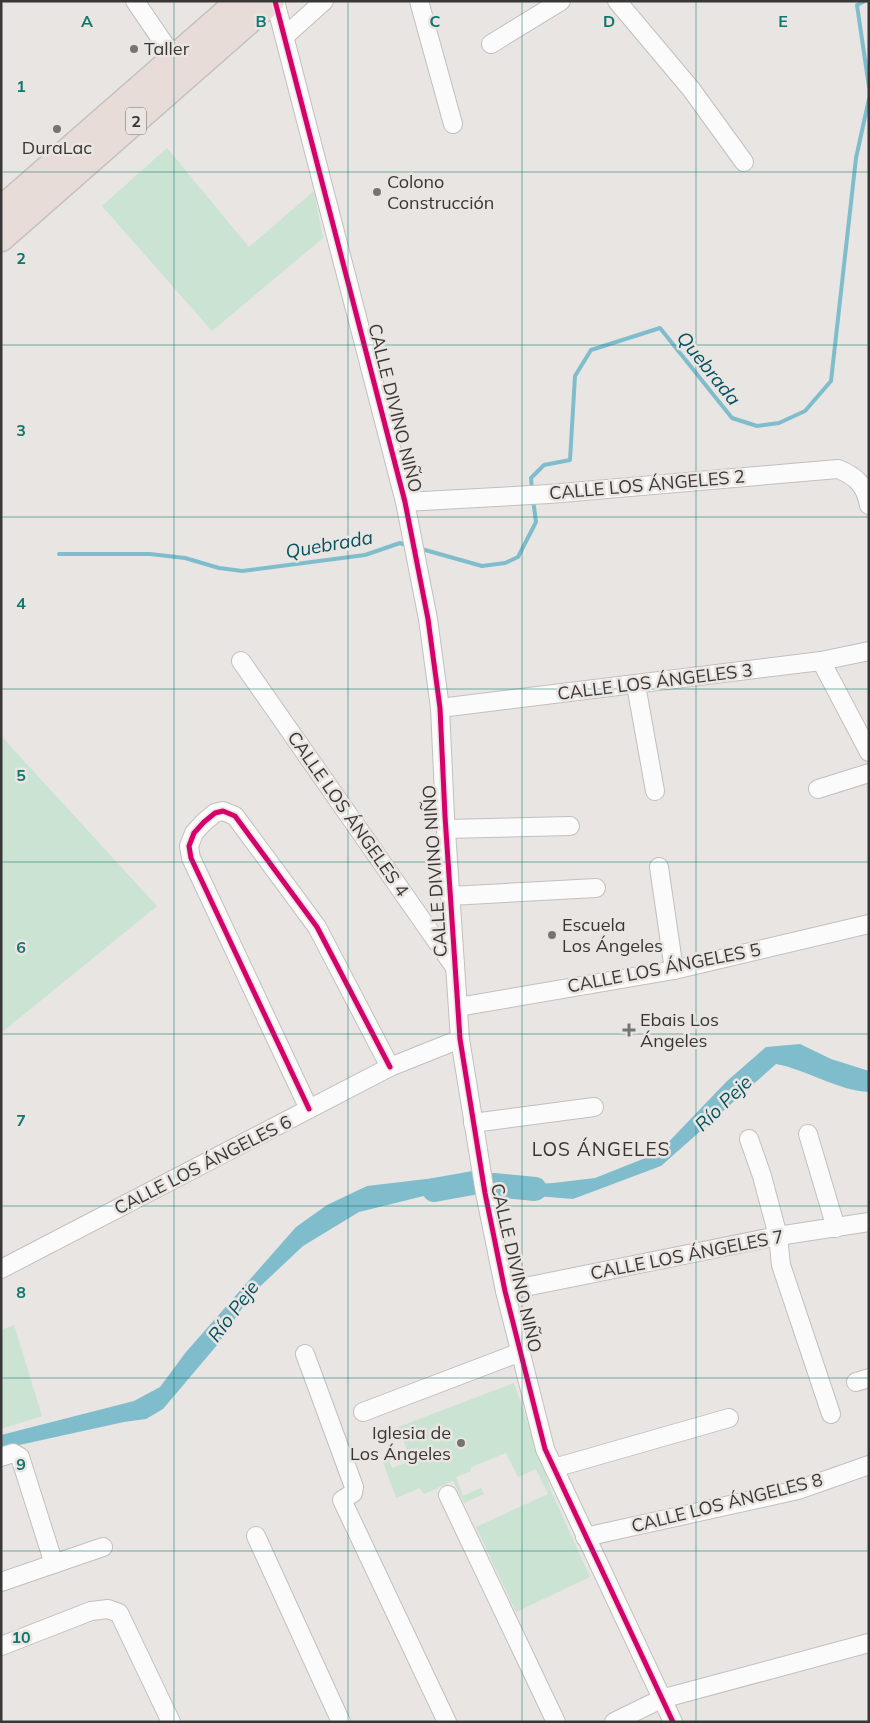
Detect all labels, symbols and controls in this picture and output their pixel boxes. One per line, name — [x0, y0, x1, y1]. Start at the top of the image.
text: A — [81, 11, 93, 31]
text: B — [255, 11, 267, 31]
text: C — [430, 11, 441, 31]
text: D — [603, 11, 615, 31]
text: E — [778, 11, 788, 31]
place label: Taller — [144, 37, 190, 60]
marker: Taller — [128, 43, 140, 55]
text: 1 — [16, 76, 26, 96]
road number: 2 — [126, 108, 146, 134]
marker: DuraLac — [51, 123, 63, 135]
place label: DuraLac — [22, 136, 92, 159]
place label: Colono Construcción — [387, 170, 494, 214]
marker: Colono Construcción — [371, 186, 383, 198]
text: 2 — [16, 248, 26, 268]
street label: CALLE DIVINO NIÑO — [363, 321, 428, 495]
water label: Quebrada — [672, 326, 746, 410]
text: 3 — [16, 420, 26, 440]
street label: CALLE LOS ÁNGELES 2 — [548, 464, 746, 505]
water label: Quebrada — [283, 525, 375, 563]
text: 4 — [16, 593, 26, 613]
street label: CALLE LOS ÁNGELES 3 — [556, 658, 754, 705]
street label: CALLE LOS ÁNGELES 4 — [283, 727, 414, 901]
text: 5 — [16, 765, 26, 785]
street label: CALLE DIVINO NIÑO — [417, 784, 452, 958]
place label: Escuela Los Ángeles — [562, 913, 663, 957]
marker: Escuela Los Ángeles — [546, 929, 558, 941]
text: 6 — [16, 937, 26, 957]
street label: CALLE LOS ÁNGELES 5 — [565, 937, 763, 998]
place label: Ebais Los Ángeles — [640, 1008, 719, 1052]
marker: Ebais Los Ángeles — [622, 1023, 636, 1037]
water label: Río Peje — [689, 1070, 757, 1136]
text: 7 — [16, 1110, 26, 1130]
street label: CALLE LOS ÁNGELES 6 — [110, 1110, 296, 1219]
district label: LOS ÁNGELES — [532, 1137, 670, 1161]
street label: CALLE DIVINO NIÑO — [486, 1181, 547, 1355]
street label: CALLE LOS ÁNGELES 7 — [588, 1224, 786, 1285]
water label: Río Peje — [202, 1276, 264, 1346]
text: 8 — [16, 1282, 26, 1302]
place label: Iglesia de Los Ángeles — [350, 1421, 451, 1465]
marker: Iglesia de Los Ángeles — [455, 1437, 467, 1449]
text: 9 — [16, 1454, 26, 1474]
street label: CALLE LOS ÁNGELES 8 — [629, 1468, 825, 1537]
text: 10 — [11, 1627, 31, 1647]

